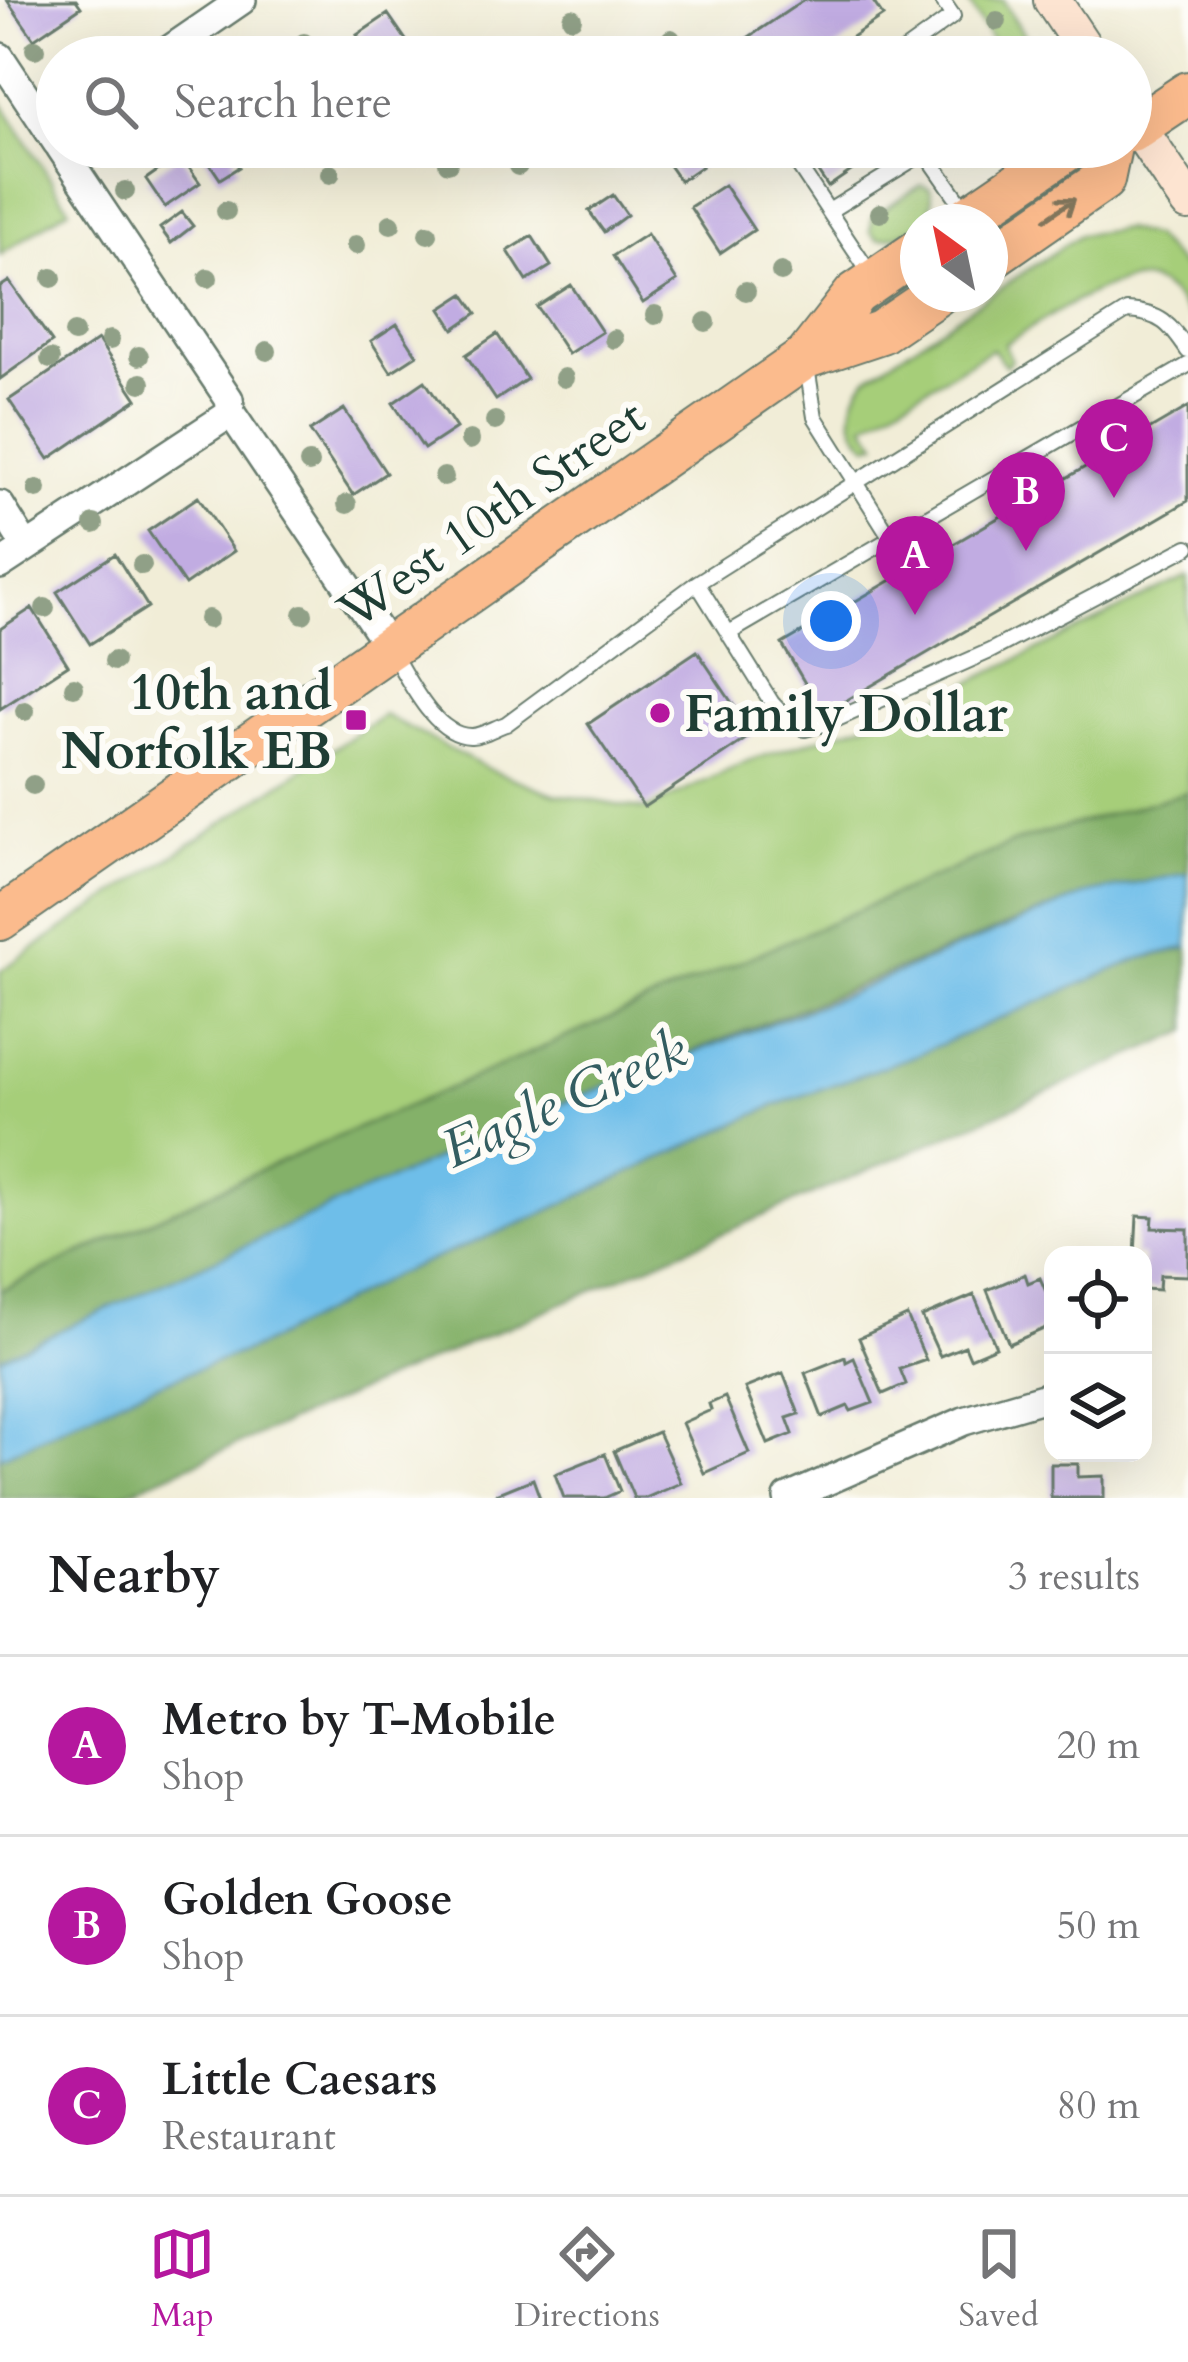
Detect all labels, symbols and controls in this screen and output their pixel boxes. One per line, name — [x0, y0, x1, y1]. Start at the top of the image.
search box — [36, 36, 1152, 168]
icon: search — [78, 69, 144, 135]
text: Search here — [174, 72, 392, 133]
one-way arrow — [1043, 197, 1077, 222]
north arrow — [900, 204, 1008, 312]
street label: West 10th Street — [324, 383, 659, 647]
pin: C — [1075, 399, 1153, 498]
pin: B — [987, 452, 1065, 551]
pin: A — [876, 516, 954, 615]
your location — [801, 591, 861, 651]
place label: 10th and Norfolk EB — [61, 658, 332, 787]
place label: Family Dollar — [684, 680, 1008, 750]
marker: Family Dollar — [647, 700, 673, 726]
marker: 10th and Norfolk EB — [343, 707, 369, 733]
water label: Eagle Creek — [431, 1014, 699, 1187]
map controls — [1044, 1246, 1152, 1462]
button: locate — [1044, 1246, 1152, 1354]
button: layers — [1044, 1354, 1152, 1462]
text: Nearby — [48, 1541, 220, 1611]
text: 3 results — [1008, 1550, 1140, 1603]
text: Metro by T-Mobile — [162, 1689, 556, 1750]
text: A — [72, 1719, 102, 1772]
text: 20 m — [1057, 1719, 1140, 1772]
text: Shop — [162, 1750, 245, 1803]
text: Golden Goose — [162, 1869, 453, 1930]
text: B — [73, 1899, 101, 1952]
text: 50 m — [1057, 1899, 1140, 1952]
text: Shop — [162, 1930, 245, 1983]
text: Little Caesars — [162, 2049, 437, 2110]
text: C — [72, 2079, 102, 2132]
text: 80 m — [1057, 2079, 1140, 2132]
text: Restaurant — [162, 2110, 336, 2163]
tab: Map — [149, 2221, 215, 2338]
tab: Directions — [514, 2221, 660, 2338]
tab: Saved — [959, 2221, 1039, 2338]

